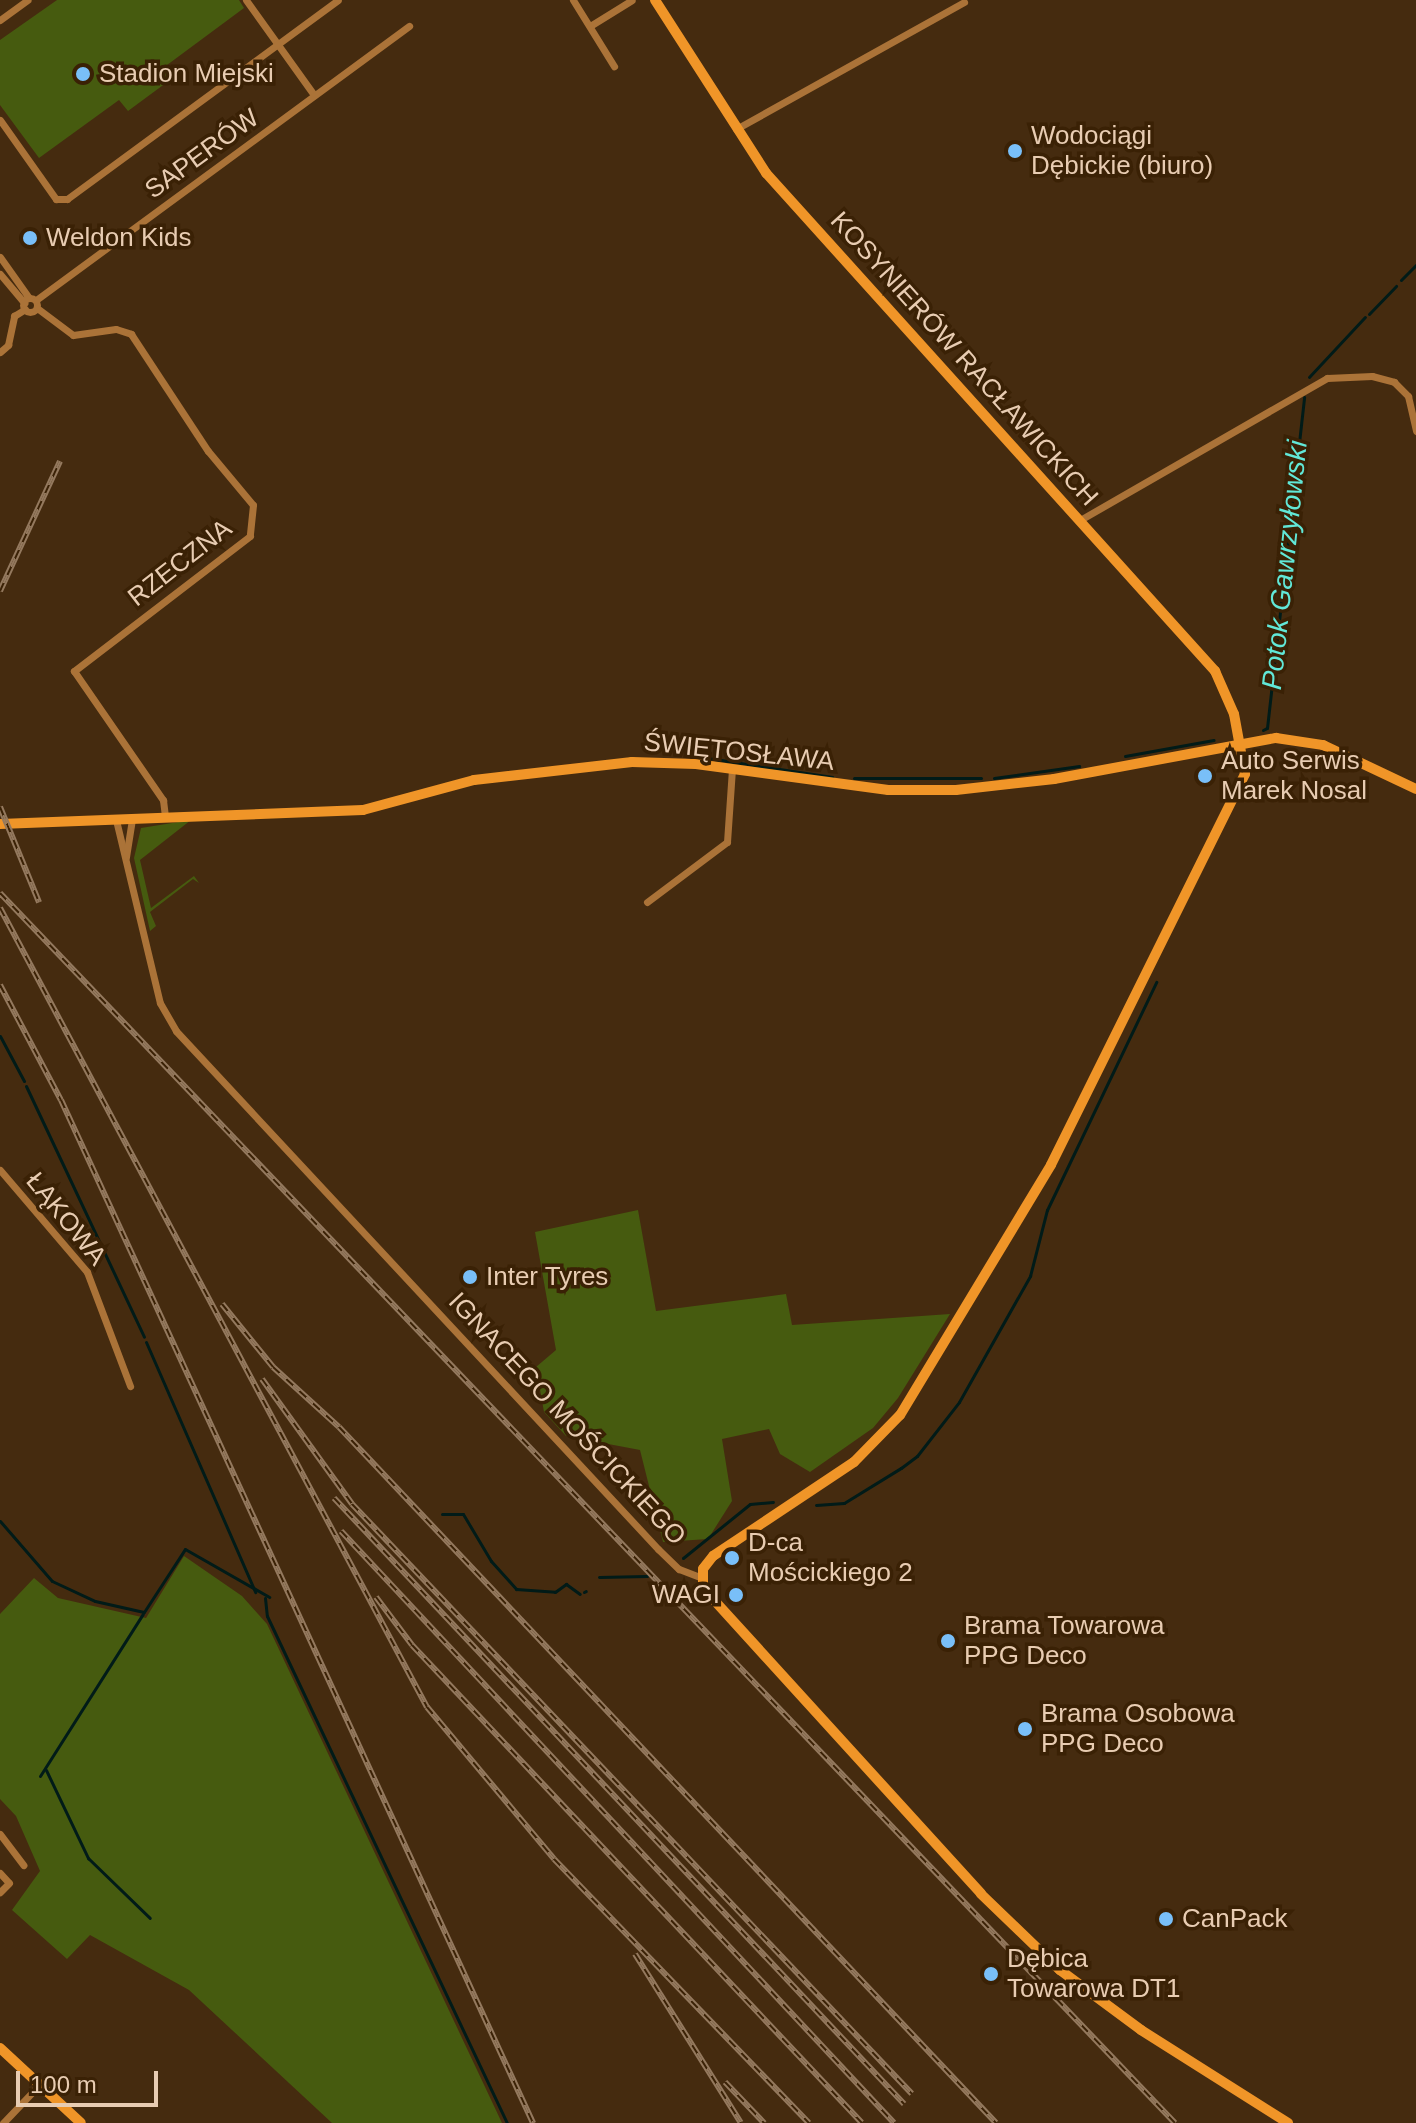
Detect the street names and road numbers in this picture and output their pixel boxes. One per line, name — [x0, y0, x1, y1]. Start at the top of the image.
street label: SAPERÓW — [139, 102, 265, 206]
street label: KOSYNIERÓW RACŁAWICKICH — [824, 206, 1104, 512]
street label: RZECZNA — [122, 513, 238, 613]
street label: ŚWIĘTOSŁAWA — [642, 726, 836, 778]
street label: ŁĄKOWA — [19, 1166, 113, 1272]
street label: IGNACEGO MOŚCICKIEGO — [442, 1286, 692, 1552]

